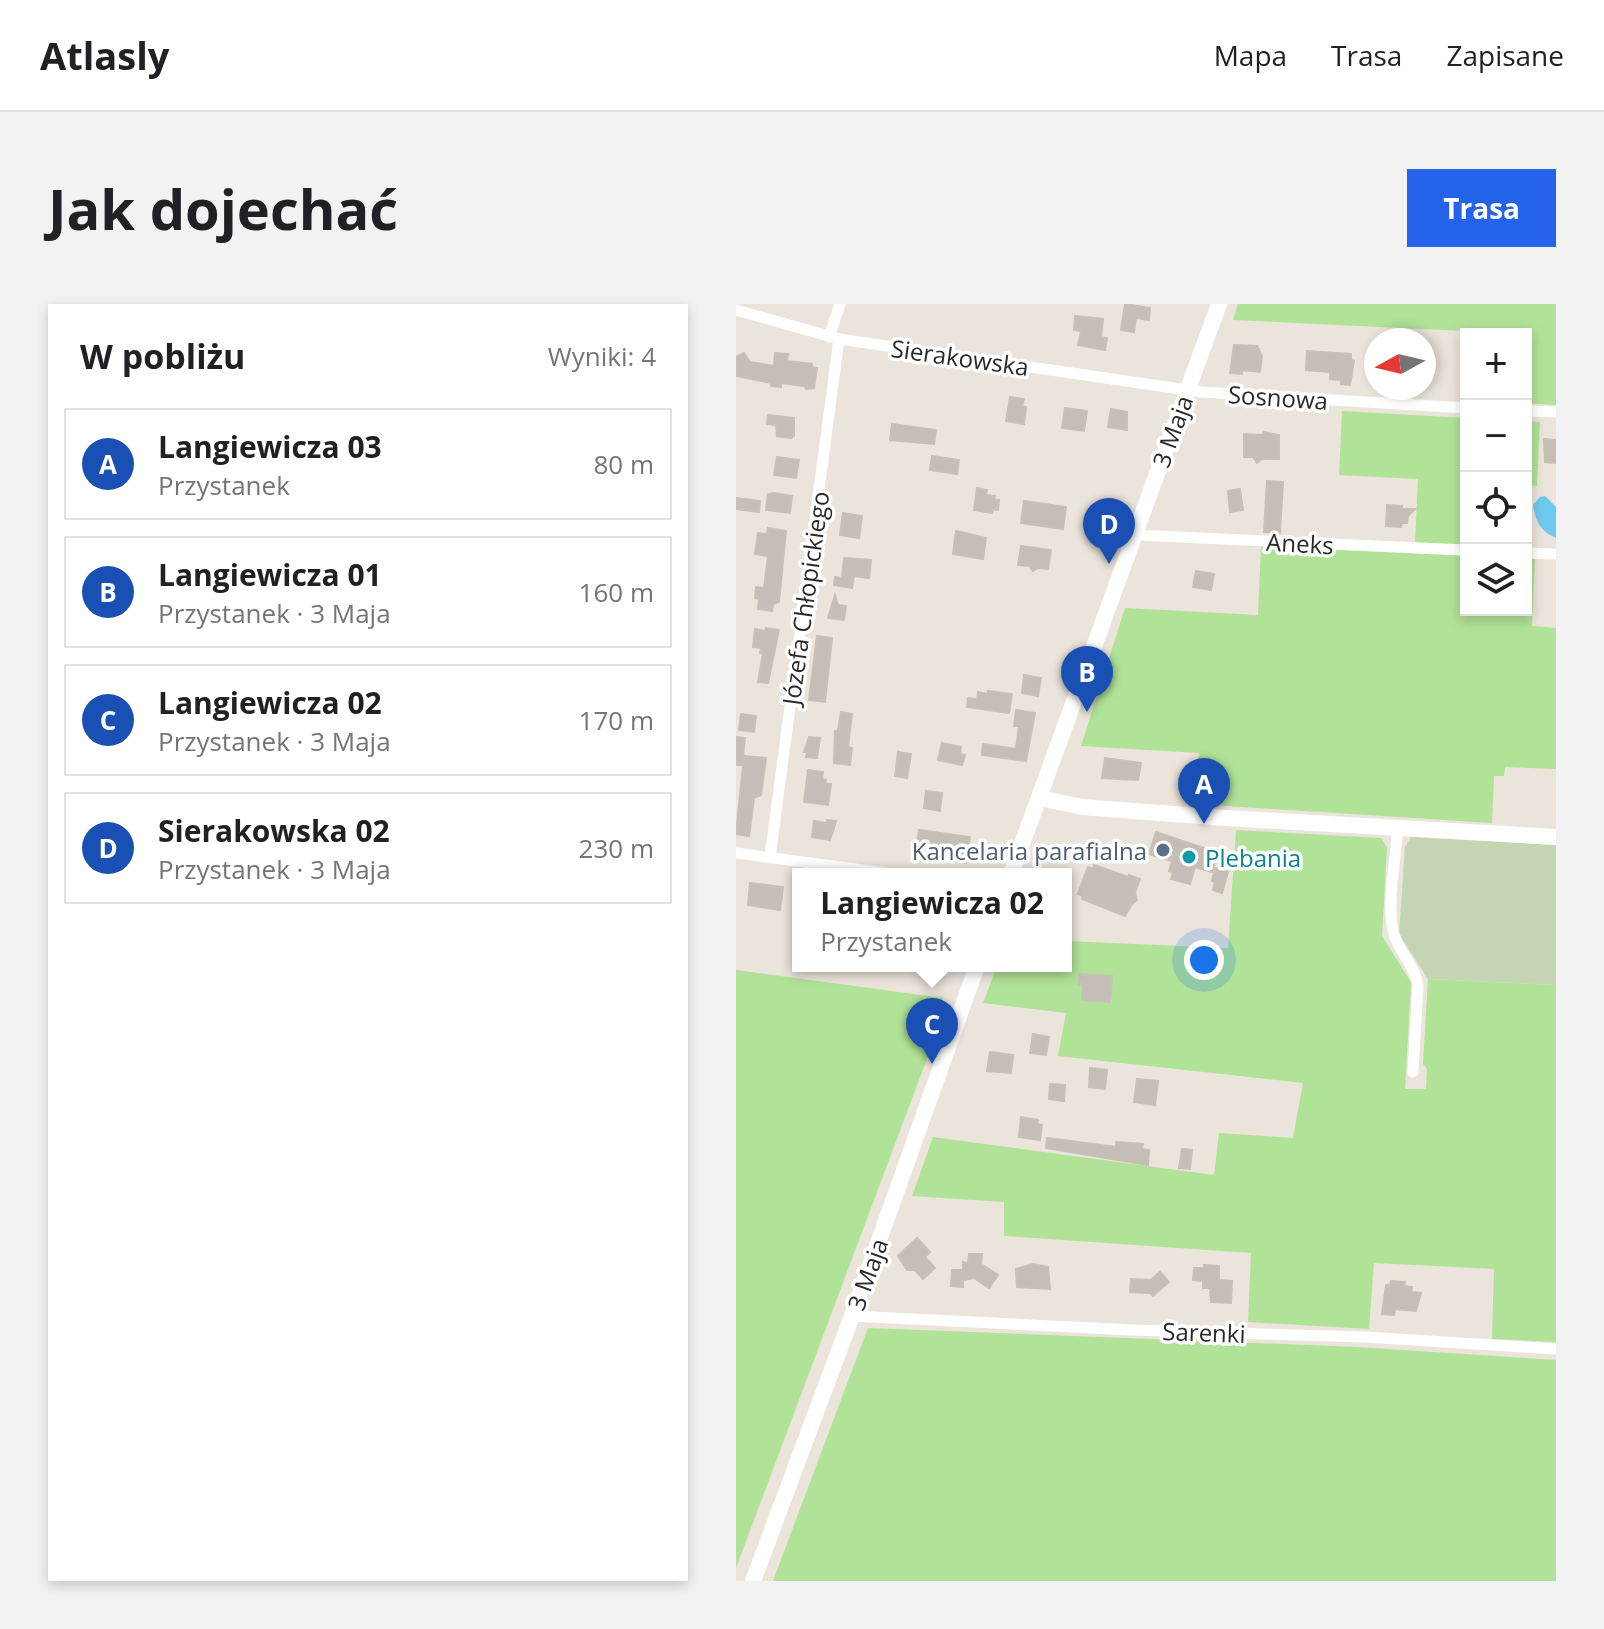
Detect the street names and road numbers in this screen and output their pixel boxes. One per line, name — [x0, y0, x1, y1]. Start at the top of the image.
street label: Sierakowska — [889, 331, 1031, 383]
street label: Sosnowa — [1227, 377, 1329, 417]
street label: 3 Maja — [1144, 390, 1200, 472]
street label: Józefa Chłopickiego — [773, 489, 836, 709]
street label: Aneks — [1265, 525, 1335, 561]
street label: 3 Maja — [839, 1233, 895, 1315]
street label: Sarenki — [1162, 1314, 1246, 1350]

